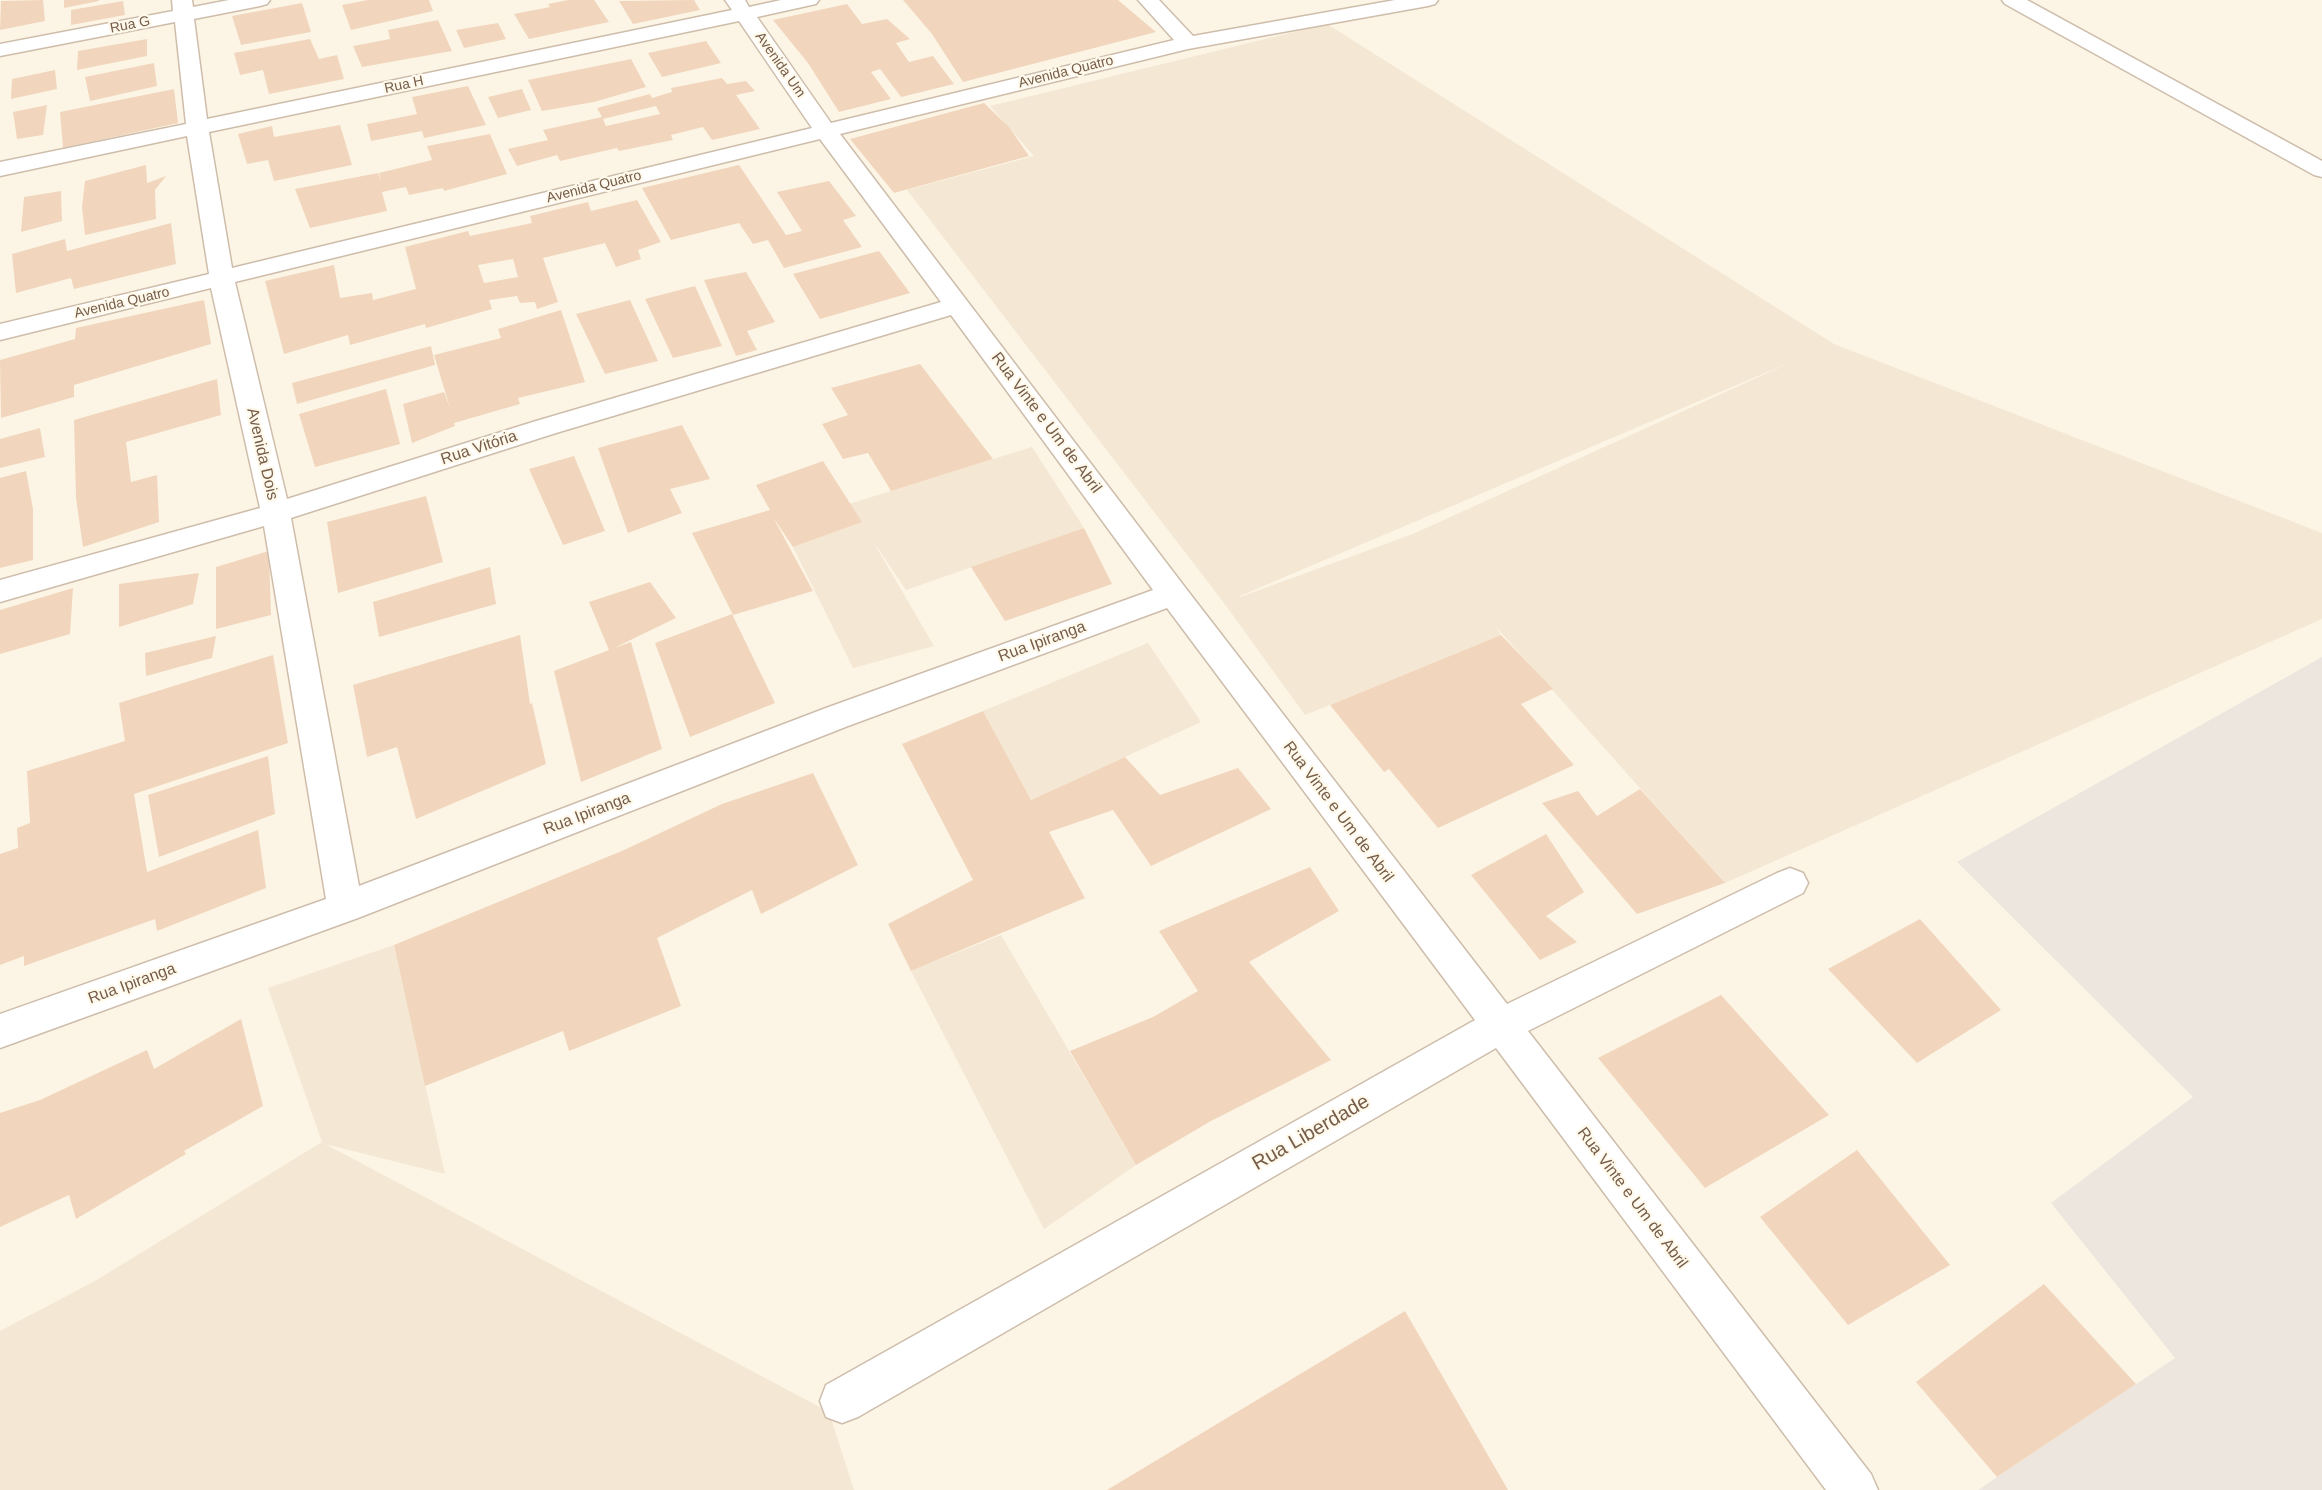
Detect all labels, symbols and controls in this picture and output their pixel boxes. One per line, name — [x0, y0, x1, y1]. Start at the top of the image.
street label: Rua G — [109, 13, 151, 37]
street label: Avenida Um — [751, 29, 809, 101]
street label: Avenida Quatro — [1017, 52, 1115, 92]
street label: Rua H — [383, 73, 425, 97]
street label: Avenida Quatro — [545, 167, 643, 207]
street label: Avenida Quatro — [73, 284, 171, 322]
street label: Rua Vinte e Um de Abril — [987, 349, 1105, 497]
street label: Avenida Dois — [242, 406, 282, 502]
street label: Rua Vitória — [439, 427, 519, 469]
street label: Rua Ipiranga — [996, 617, 1088, 667]
street label: Rua Vinte e Um de Abril — [1279, 738, 1397, 886]
street label: Rua Ipiranga — [541, 789, 633, 839]
street label: Rua Ipiranga — [86, 959, 178, 1009]
street label: Rua Liberdade — [1248, 1090, 1374, 1176]
street label: Rua Vinte e Um de Abril — [1573, 1124, 1691, 1272]

